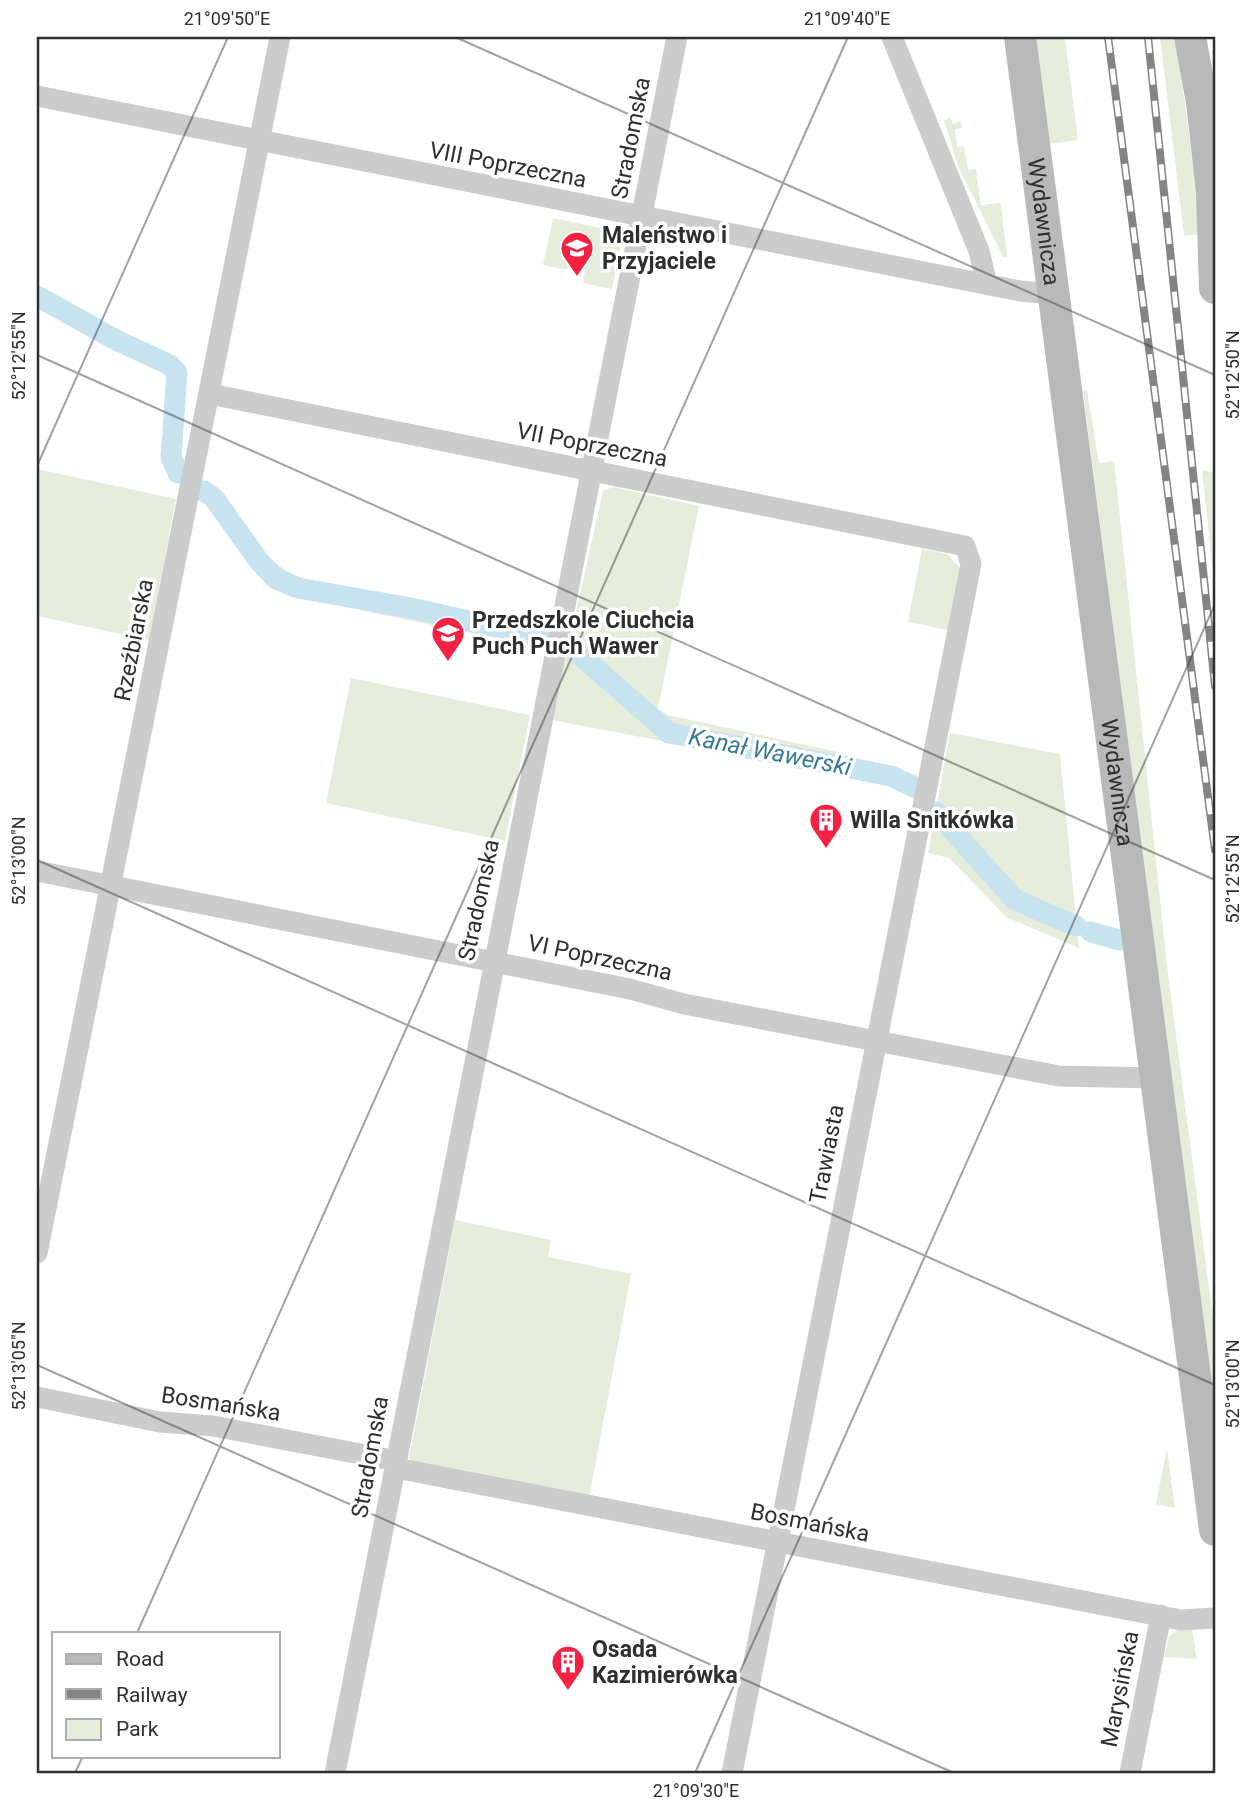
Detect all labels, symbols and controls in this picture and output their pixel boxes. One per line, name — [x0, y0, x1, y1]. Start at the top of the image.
text: 21°09'50"E — [184, 8, 270, 29]
text: 21°09'40"E — [804, 8, 890, 29]
street label: Stradomska — [606, 75, 656, 201]
street label: VIII Poprzeczna — [427, 137, 589, 193]
street label: Wydawnicza — [1022, 156, 1066, 287]
place label: Maleństwo i Przyjaciele — [602, 222, 727, 275]
school or university icon: Maleństwo i Przyjaciele — [558, 229, 596, 278]
text: 52°12'55"N — [8, 311, 29, 401]
text: 52°12'50"N — [1222, 330, 1243, 420]
street label: VII Poprzeczna — [514, 417, 670, 473]
street label: Rzeźbiarska — [109, 577, 159, 703]
place label: Przedszkole Ciuchcia Puch Puch Wawer — [472, 607, 694, 660]
school or university icon: Przedszkole Ciuchcia Puch Puch Wawer — [429, 614, 467, 663]
street label: Wydawnicza — [1096, 717, 1139, 848]
water label: Kanał Wawerski — [686, 723, 854, 782]
building icon: Willa Snitkówka — [807, 801, 845, 850]
place label: Willa Snitkówka — [850, 807, 1014, 834]
text: 52°13'00"N — [8, 816, 29, 906]
text: 52°12'55"N — [1222, 834, 1243, 924]
street label: Stradomska — [453, 837, 505, 963]
street label: VI Poprzeczna — [525, 930, 675, 986]
street label: Trawiasta — [804, 1102, 850, 1206]
text: 52°13'05"N — [8, 1321, 29, 1411]
text: 52°13'00"N — [1222, 1339, 1243, 1429]
street label: Bosmańska — [159, 1381, 283, 1427]
street label: Stradomska — [346, 1394, 394, 1520]
street label: Bosmańska — [748, 1498, 872, 1548]
street label: Marysińska — [1096, 1629, 1144, 1749]
legend — [52, 1632, 280, 1758]
place label: Osada Kazimierówka — [592, 1636, 738, 1689]
building icon: Osada Kazimierówka — [549, 1643, 587, 1692]
text: Road — [116, 1647, 164, 1671]
text: Railway — [116, 1683, 188, 1707]
text: Park — [116, 1717, 159, 1741]
text: 21°09'30"E — [653, 1780, 739, 1801]

